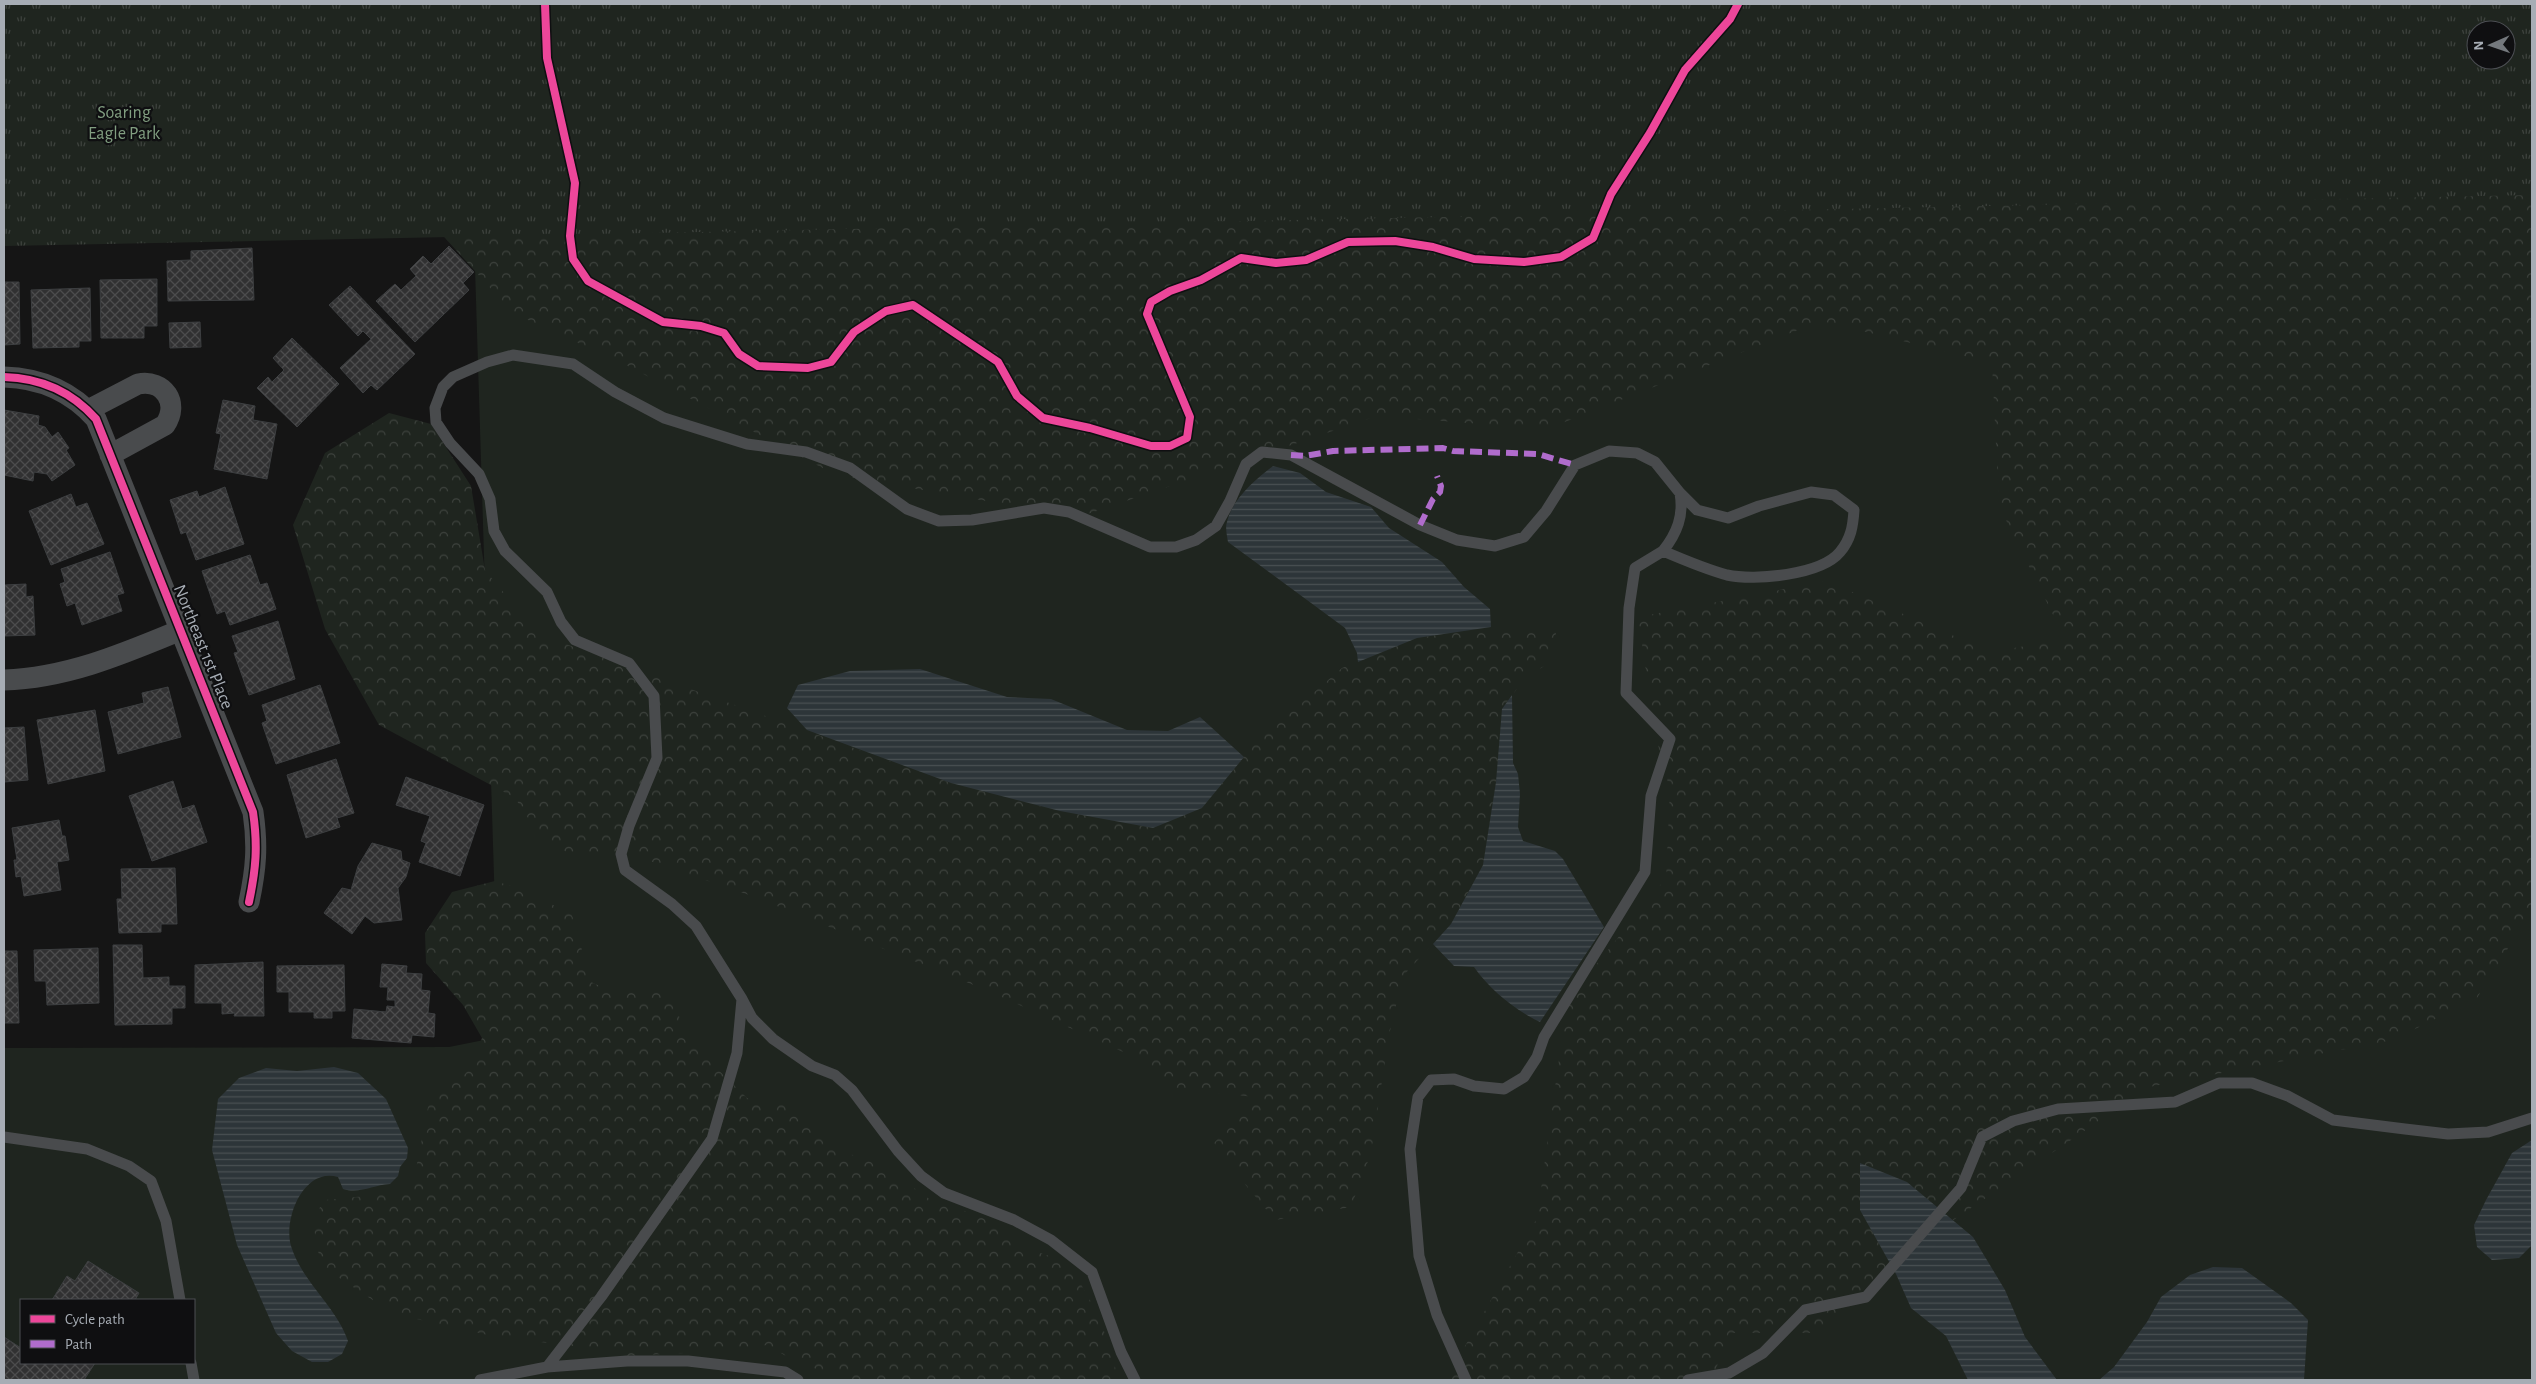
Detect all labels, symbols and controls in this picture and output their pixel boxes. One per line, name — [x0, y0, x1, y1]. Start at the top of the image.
north arrow — [2466, 20, 2516, 70]
text: N — [2472, 40, 2486, 51]
park label: Soaring Eagle Park — [88, 104, 161, 143]
street label: Northeast 1st Place — [170, 582, 236, 712]
legend — [20, 1299, 195, 1364]
text: Cycle path — [65, 1312, 125, 1327]
text: Path — [65, 1337, 92, 1352]

